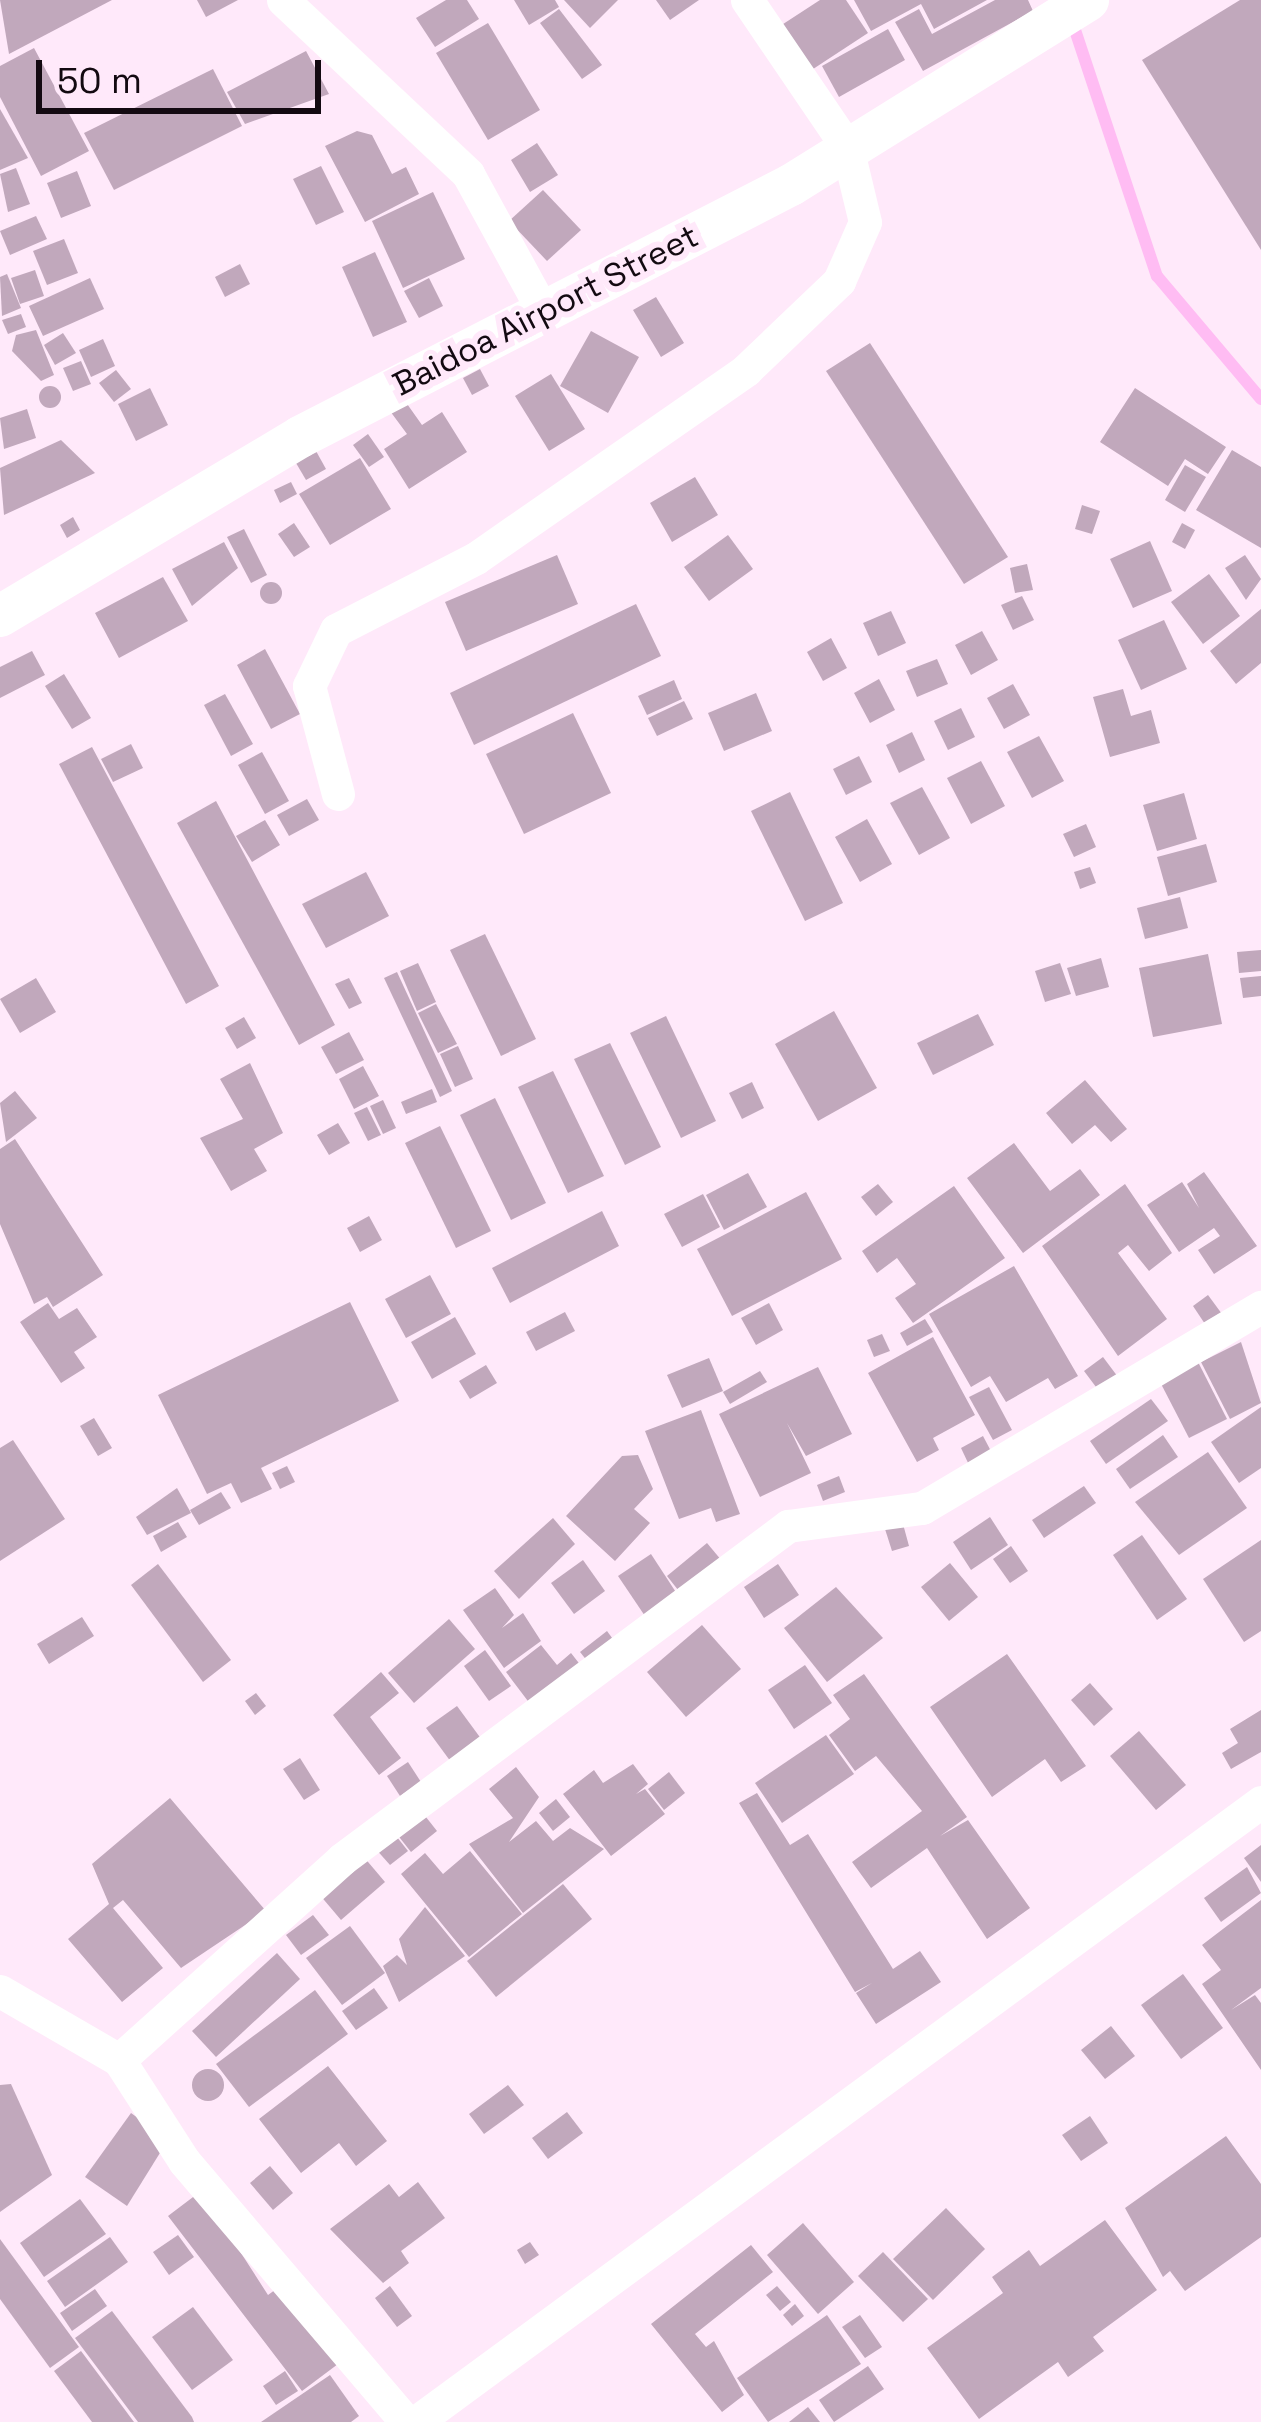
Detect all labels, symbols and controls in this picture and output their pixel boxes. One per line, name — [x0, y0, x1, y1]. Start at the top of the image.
scale bar — [42, 36, 327, 110]
text: 50 m — [57, 58, 142, 104]
street label: Baidoa Airport Street — [386, 217, 706, 405]

